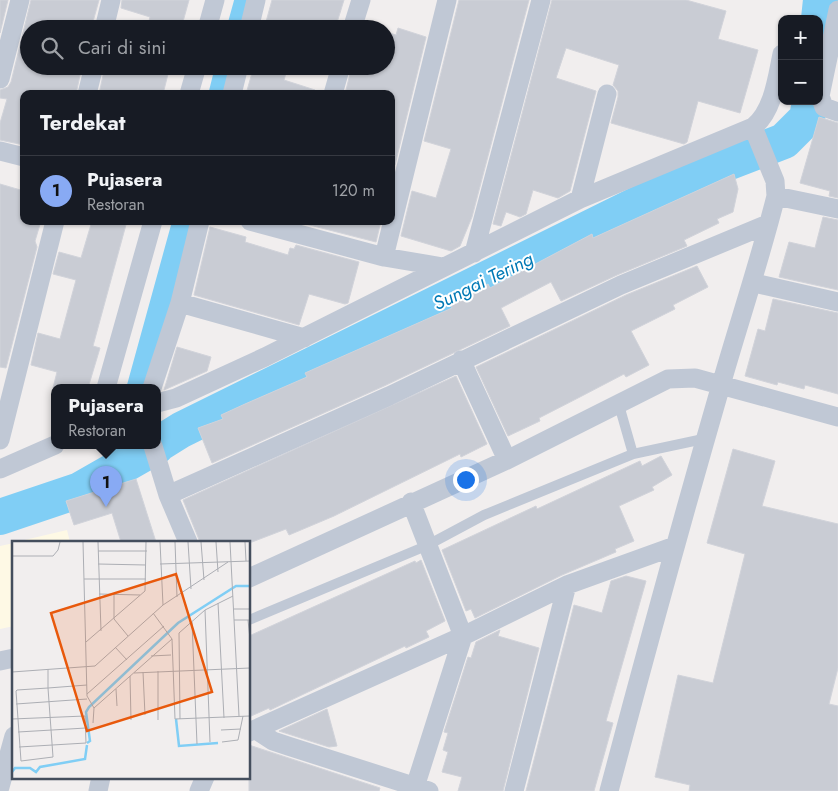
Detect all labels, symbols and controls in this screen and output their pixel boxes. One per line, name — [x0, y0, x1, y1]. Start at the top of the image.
map controls — [778, 15, 823, 105]
button: + — [778, 15, 823, 60]
search box — [20, 20, 395, 75]
icon: search — [38, 34, 66, 62]
text: Cari di sini — [78, 34, 166, 61]
button: − — [778, 60, 823, 105]
text: Terdekat — [40, 108, 125, 138]
text: Pujasera — [87, 166, 162, 193]
text: 1 — [52, 179, 60, 202]
text: 120 m — [332, 179, 375, 202]
text: Restoran — [87, 193, 145, 216]
water label: Sungai Tering — [428, 245, 538, 317]
popup — [51, 384, 161, 449]
text: Pujasera — [68, 392, 144, 419]
text: Restoran — [68, 419, 126, 442]
pin: 1 — [90, 466, 122, 507]
your location — [453, 467, 479, 493]
inset map — [12, 541, 250, 778]

